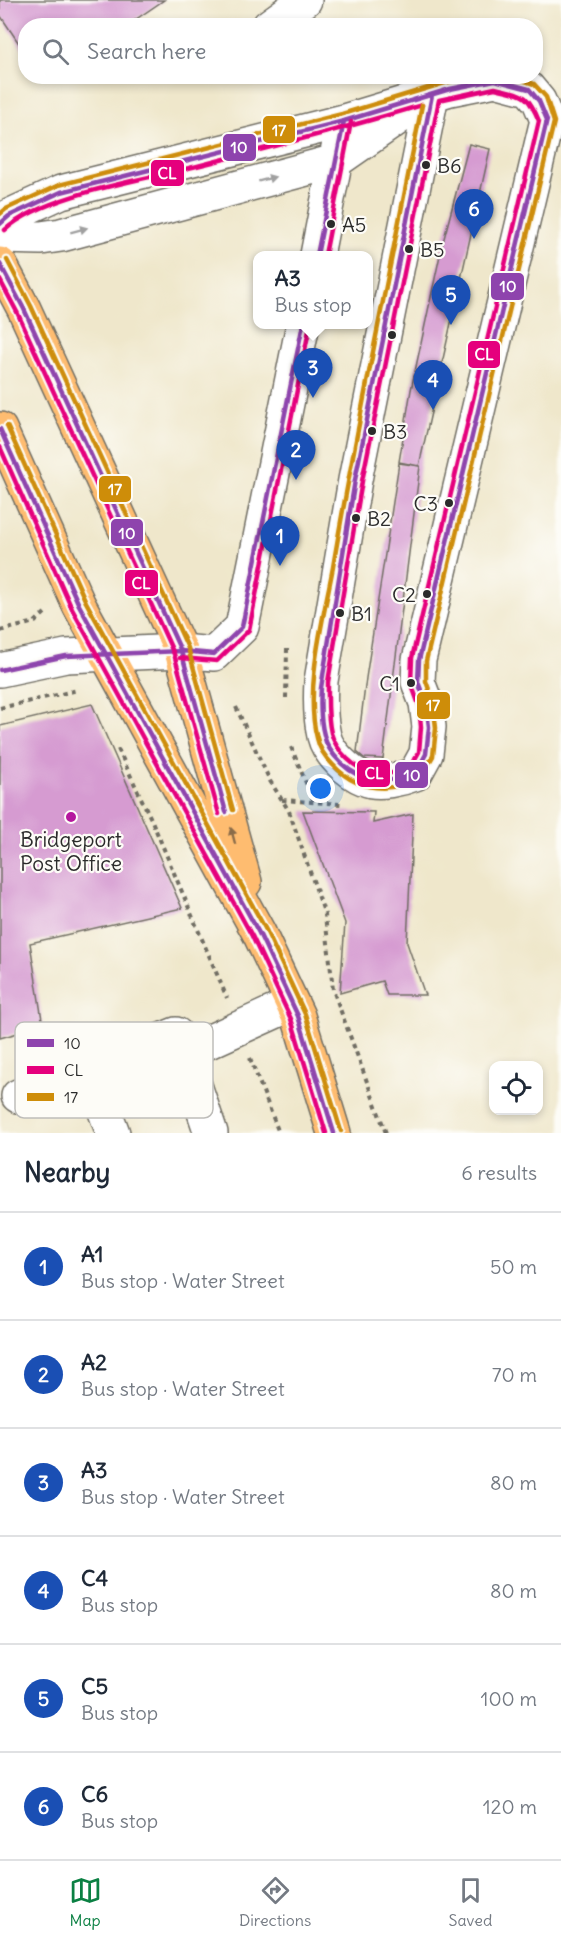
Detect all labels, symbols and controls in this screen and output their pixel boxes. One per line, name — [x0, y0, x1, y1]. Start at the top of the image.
search box — [18, 18, 543, 84]
icon: search — [39, 35, 72, 68]
text: Search here — [87, 37, 206, 65]
line badge: 17 — [262, 115, 296, 144]
text: 17 — [272, 120, 286, 140]
line badge: 10 — [222, 133, 257, 162]
text: 10 — [231, 137, 247, 157]
place label: B6 — [437, 153, 462, 178]
line badge: CL — [150, 159, 185, 187]
marker: B6 — [420, 159, 432, 171]
text: CL — [157, 163, 177, 183]
one-way arrow — [258, 174, 277, 184]
pin: 6 — [454, 190, 494, 239]
place label: A5 — [342, 212, 366, 237]
marker: A5 — [325, 218, 337, 230]
one-way arrow — [70, 225, 88, 234]
place label: B5 — [420, 237, 445, 262]
marker: B5 — [403, 243, 415, 255]
popup — [253, 251, 373, 329]
text: A3 — [274, 264, 301, 292]
line badge: 10 — [490, 272, 525, 301]
pin: 5 — [432, 276, 470, 325]
text: 10 — [500, 276, 516, 296]
text: Bus stop — [274, 292, 352, 317]
unlabelled marker — [386, 329, 398, 341]
line badge: CL — [467, 340, 501, 369]
text: CL — [474, 344, 494, 364]
pin: 3 — [294, 348, 332, 398]
pin: 4 — [414, 360, 452, 410]
place label: B3 — [383, 419, 407, 444]
marker: B3 — [366, 425, 378, 437]
pin: 2 — [276, 430, 316, 480]
line badge: 17 — [98, 475, 132, 503]
text: 17 — [108, 479, 122, 499]
place label: C3 — [413, 491, 438, 516]
marker: C3 — [443, 497, 455, 509]
place label: B2 — [367, 506, 391, 531]
marker: B2 — [350, 512, 362, 524]
pin: 1 — [260, 516, 300, 566]
line badge: 10 — [110, 518, 144, 547]
text: 10 — [119, 523, 135, 543]
line badge: CL — [124, 569, 159, 597]
text: CL — [131, 573, 151, 593]
place label: C2 — [392, 582, 416, 607]
marker: C2 — [421, 588, 433, 600]
place label: B1 — [351, 601, 372, 626]
marker: B1 — [334, 607, 346, 619]
place label: C1 — [379, 671, 400, 696]
marker: C1 — [405, 677, 417, 689]
line badge: 17 — [416, 691, 451, 720]
text: 17 — [426, 695, 440, 715]
line badge: CL — [356, 759, 391, 788]
line badge: 10 — [394, 761, 429, 789]
text: CL — [364, 763, 384, 783]
text: 10 — [404, 765, 420, 785]
your location — [306, 774, 335, 803]
marker: Bridgeport Post Office — [64, 810, 78, 824]
place label: Bridgeport Post Office — [20, 826, 122, 877]
one-way arrow — [227, 827, 237, 846]
legend — [15, 1022, 213, 1118]
text: 10 — [64, 1033, 81, 1053]
text: CL — [64, 1060, 84, 1080]
map controls — [489, 1061, 543, 1115]
button: locate — [489, 1061, 543, 1115]
text: 17 — [64, 1087, 78, 1107]
text: Nearby — [24, 1156, 110, 1189]
text: 6 results — [461, 1160, 537, 1185]
text: A1 — [81, 1240, 103, 1268]
text: 1 — [40, 1254, 47, 1279]
text: 50 m — [490, 1254, 537, 1279]
text: Bus stop · Water Street — [81, 1268, 285, 1293]
text: A2 — [81, 1348, 107, 1376]
text: 2 — [38, 1362, 49, 1387]
text: 70 m — [492, 1362, 537, 1387]
text: Bus stop · Water Street — [81, 1376, 285, 1401]
text: A3 — [81, 1456, 108, 1484]
text: 3 — [38, 1470, 49, 1495]
text: 80 m — [490, 1470, 537, 1495]
text: Bus stop · Water Street — [81, 1484, 285, 1509]
text: C4 — [81, 1564, 108, 1592]
text: 4 — [38, 1578, 49, 1603]
text: 80 m — [490, 1578, 537, 1603]
text: Bus stop — [81, 1592, 158, 1617]
text: C5 — [81, 1672, 108, 1700]
text: 5 — [38, 1686, 49, 1711]
text: 100 m — [480, 1686, 537, 1711]
text: Bus stop — [81, 1700, 158, 1725]
text: C6 — [81, 1780, 108, 1808]
text: 6 — [38, 1794, 49, 1819]
text: 120 m — [483, 1794, 537, 1819]
text: Bus stop — [81, 1808, 158, 1833]
tab: Map — [69, 1874, 102, 1930]
tab: Directions — [239, 1874, 311, 1930]
tab: Saved — [449, 1874, 492, 1930]

